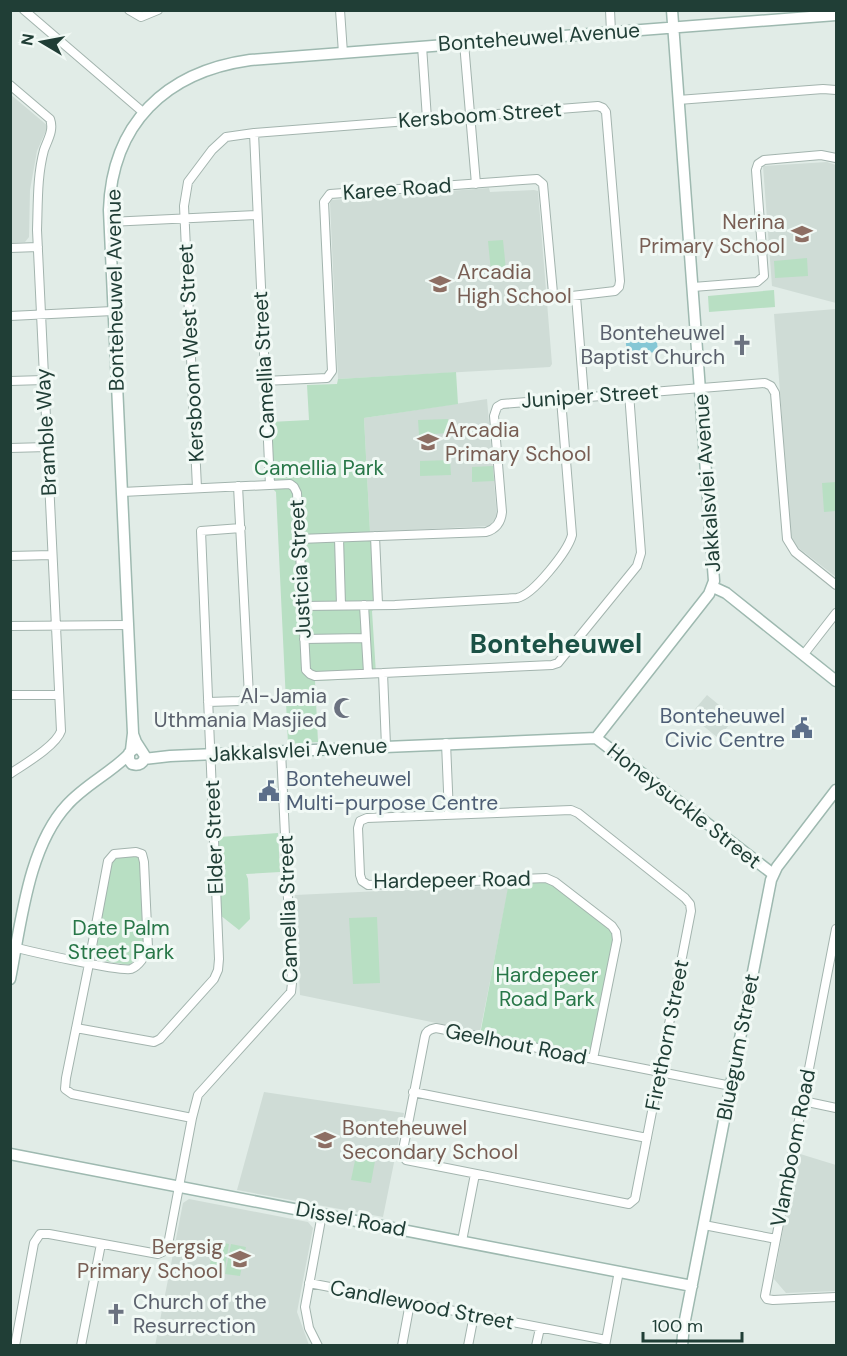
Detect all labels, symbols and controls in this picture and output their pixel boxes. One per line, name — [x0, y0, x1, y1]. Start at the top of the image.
north arrow — [12, 12, 72, 72]
street label: Bonteheuwel Avenue — [437, 16, 641, 58]
text: N — [16, 32, 39, 47]
street label: Kersboom Street — [397, 95, 563, 135]
street label: Karee Road — [342, 171, 452, 207]
street label: Bonteheuwel Avenue — [99, 189, 131, 391]
place label: Nerina Primary School — [639, 208, 785, 260]
school or university icon: Nerina Primary School — [790, 222, 814, 246]
street label: Kersboom West Street — [171, 243, 211, 463]
place label: Arcadia High School — [457, 258, 572, 310]
school or university icon: Arcadia High School — [428, 272, 452, 296]
street label: Camellia Street — [246, 290, 282, 440]
place label: Bonteheuwel Baptist Church — [580, 319, 725, 371]
church icon: Bonteheuwel Baptist Church — [730, 333, 754, 357]
street label: Bramble Way — [29, 367, 63, 497]
street label: Juniper Street — [520, 377, 660, 415]
street label: Jakkalsvlei Avenue — [687, 393, 727, 573]
place label: Arcadia Primary School — [445, 416, 591, 468]
school or university icon: Arcadia Primary School — [416, 430, 440, 454]
park label: Camellia Park — [254, 454, 384, 482]
street label: Justicia Street — [282, 499, 318, 639]
district label: Bonteheuwel — [470, 626, 642, 661]
place label: Al-Jamia Uthmania Masjied — [154, 682, 327, 734]
mosque icon: Al-Jamia Uthmania Masjied — [332, 696, 356, 720]
place label: Bonteheuwel Civic Centre — [660, 702, 785, 754]
public building icon: Bonteheuwel Civic Centre — [790, 716, 814, 740]
street label: Jakkalsvlei Avenue — [208, 731, 388, 769]
street label: Honeysuckle Street — [601, 737, 767, 875]
place label: Bonteheuwel Multi-purpose Centre — [286, 765, 498, 817]
street label: Elder Street — [198, 779, 230, 895]
public building icon: Bonteheuwel Multi-purpose Centre — [257, 779, 281, 803]
street label: Camellia Street — [271, 835, 305, 983]
street label: Hardepeer Road — [373, 865, 531, 895]
park label: Date Palm Street Park — [68, 914, 175, 966]
street label: Firethorn Street — [639, 957, 695, 1113]
park label: Hardepeer Road Park — [496, 961, 599, 1013]
street label: Bluegum Street — [710, 971, 766, 1123]
street label: Geelhout Road — [443, 1017, 589, 1071]
street label: Vlamboom Road — [764, 1067, 822, 1229]
place label: Bonteheuwel Secondary School — [342, 1114, 518, 1166]
school or university icon: Bonteheuwel Secondary School — [313, 1128, 337, 1152]
street label: Dissel Road — [294, 1195, 408, 1243]
place label: Bergsig Primary School — [77, 1233, 223, 1285]
school or university icon: Bergsig Primary School — [228, 1247, 252, 1271]
street label: Candlewood Street — [328, 1273, 516, 1337]
place label: Church of the Resurrection — [133, 1288, 267, 1340]
church icon: Church of the Resurrection — [104, 1302, 128, 1326]
scale bar — [643, 1305, 742, 1343]
text: 100 m — [652, 1314, 703, 1338]

